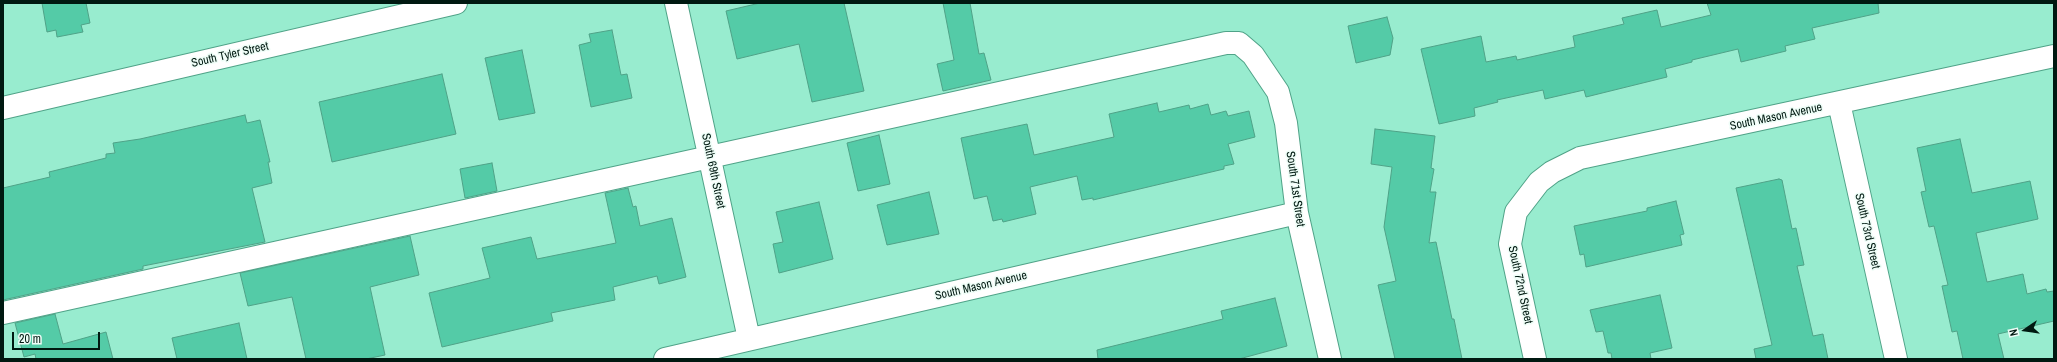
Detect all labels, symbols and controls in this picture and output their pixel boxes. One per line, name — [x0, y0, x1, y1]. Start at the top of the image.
street label: South Tyler Street — [190, 39, 270, 71]
street label: South Mason Avenue — [1729, 100, 1823, 134]
street label: South 69th Street — [698, 132, 728, 210]
street label: South 71st Street — [1283, 150, 1307, 228]
street label: South 73rd Street — [1851, 192, 1883, 270]
street label: South 72nd Street — [1505, 245, 1535, 325]
street label: South Mason Avenue — [934, 268, 1028, 304]
north arrow — [2005, 310, 2045, 350]
scale bar — [14, 324, 102, 350]
text: N — [2006, 328, 2021, 337]
text: 20 m — [19, 331, 41, 347]

